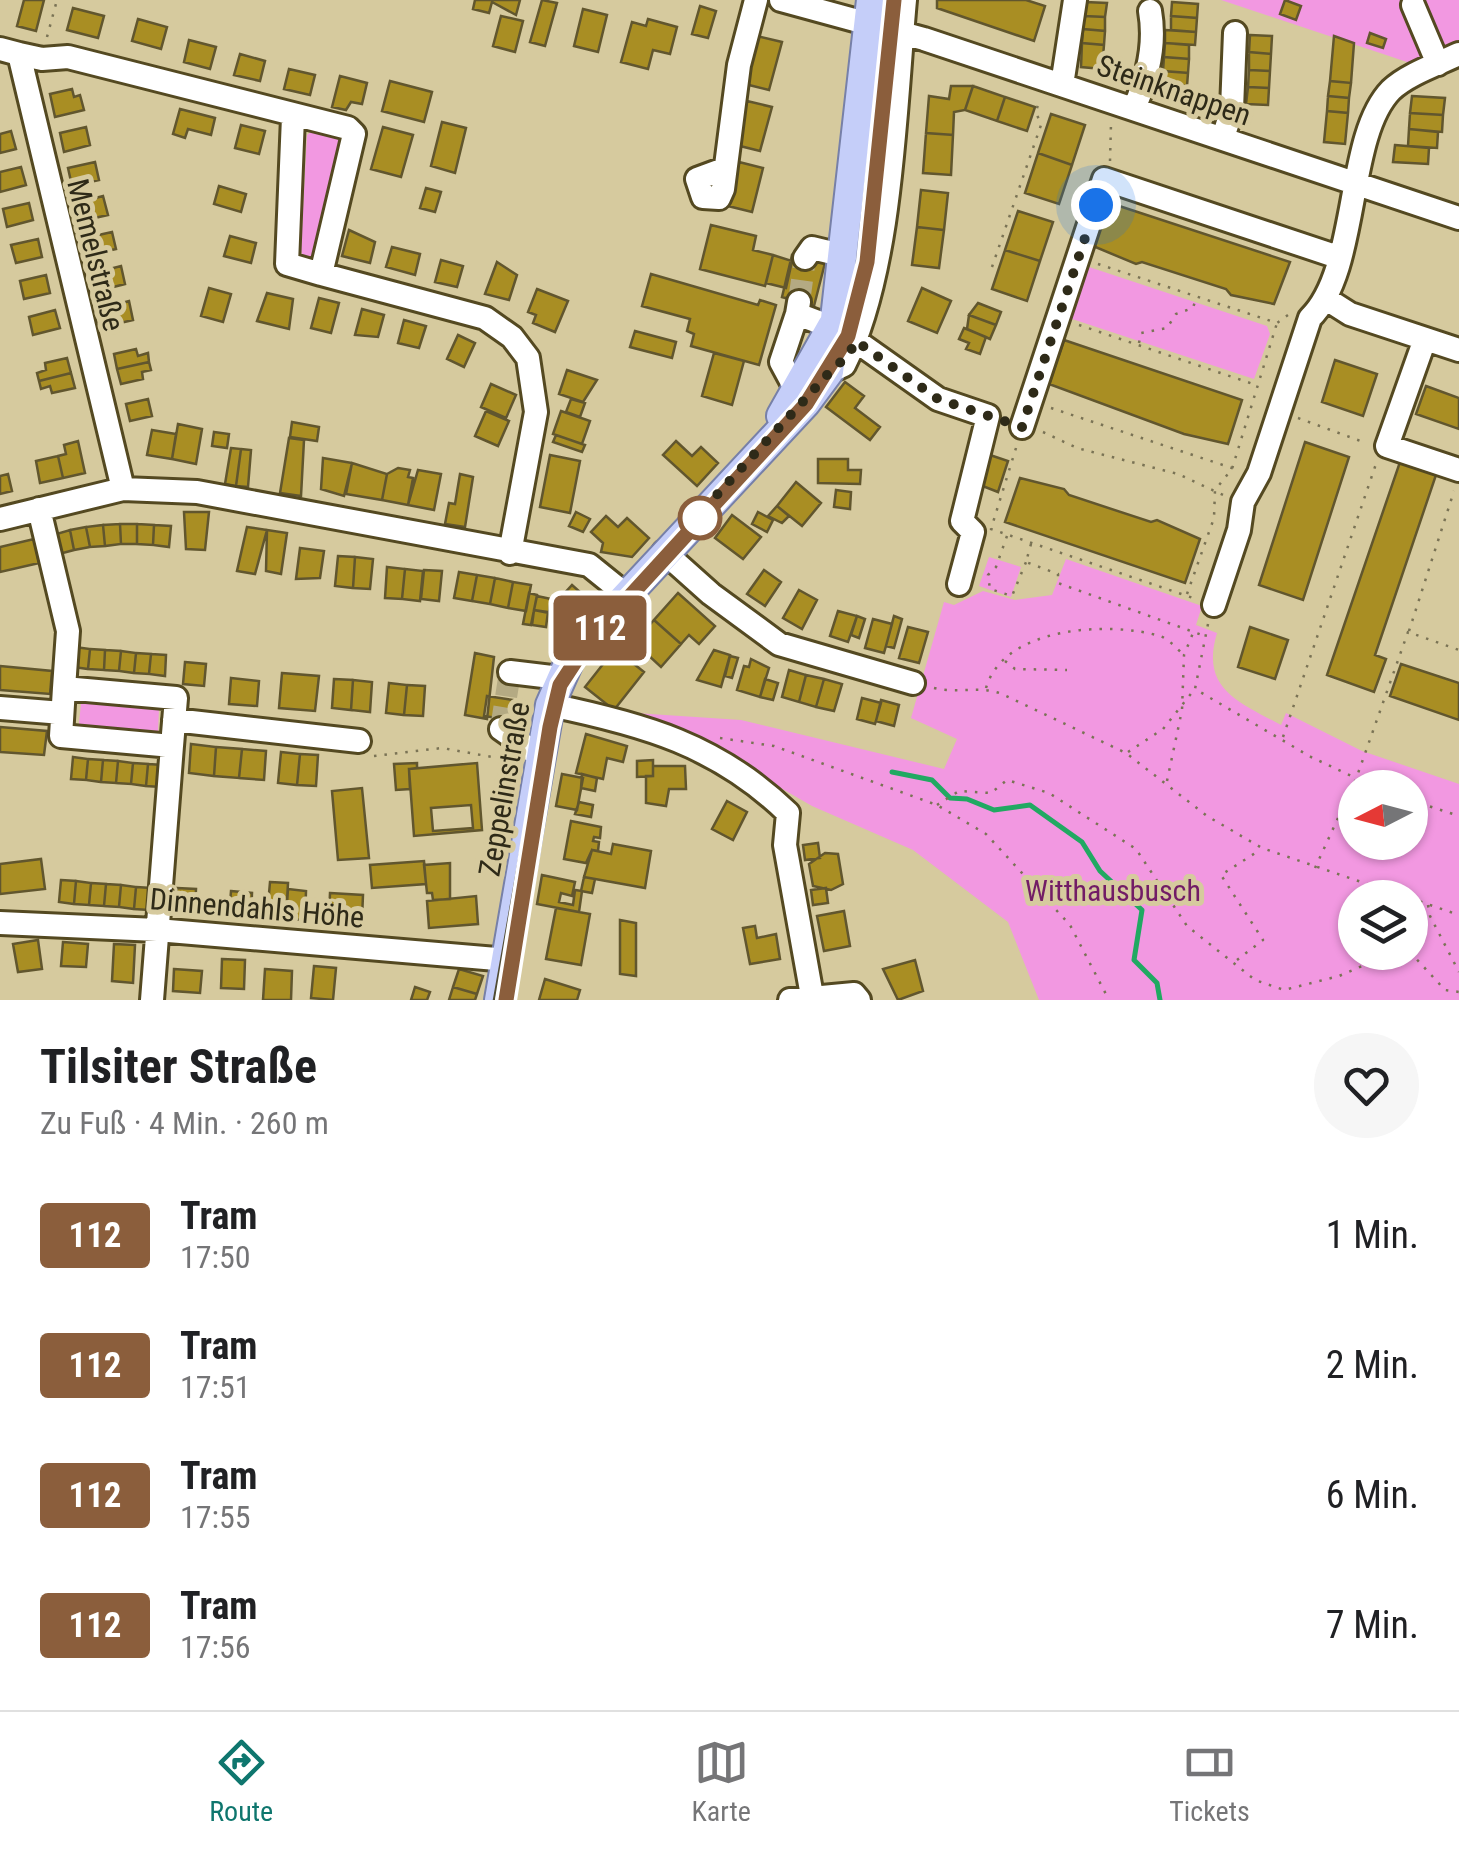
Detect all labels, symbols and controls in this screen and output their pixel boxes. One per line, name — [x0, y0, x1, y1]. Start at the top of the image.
street label: Steinknappen — [1092, 47, 1256, 133]
street label: Memelstraße — [60, 175, 132, 335]
your location — [1071, 180, 1121, 230]
unlabelled marker — [679, 497, 721, 539]
line badge: 112 — [542, 596, 658, 660]
text: 112 — [573, 608, 627, 649]
street label: Zeppelinstraße — [471, 699, 537, 879]
north arrow — [1338, 770, 1428, 860]
map controls — [1338, 770, 1428, 970]
park label: Witthausbusch — [1025, 873, 1201, 908]
button: layers — [1338, 880, 1428, 970]
street label: Dinnendahls Höhe — [148, 881, 366, 935]
button: heart — [1314, 1033, 1419, 1138]
text: Tilsiter Straße — [40, 1038, 317, 1095]
text: Zu Fuß · 4 Min. · 260 m — [40, 1104, 329, 1142]
text: Tram — [180, 1194, 258, 1238]
text: 1 Min. — [1326, 1213, 1419, 1257]
text: 112 — [68, 1215, 122, 1256]
text: 17:50 — [180, 1238, 251, 1276]
text: Tram — [180, 1324, 258, 1368]
text: 2 Min. — [1326, 1343, 1419, 1387]
text: 112 — [68, 1345, 122, 1386]
text: 17:51 — [180, 1368, 251, 1406]
text: Tram — [180, 1454, 258, 1498]
text: 6 Min. — [1326, 1473, 1419, 1517]
text: 112 — [68, 1475, 122, 1516]
text: 17:55 — [180, 1498, 251, 1536]
text: Tram — [180, 1584, 258, 1628]
text: 7 Min. — [1326, 1603, 1419, 1647]
text: 112 — [68, 1605, 122, 1646]
text: 17:56 — [180, 1628, 251, 1666]
tab: Route — [209, 1735, 273, 1828]
tab: Karte — [692, 1735, 751, 1828]
tab: Tickets — [1169, 1735, 1250, 1828]

